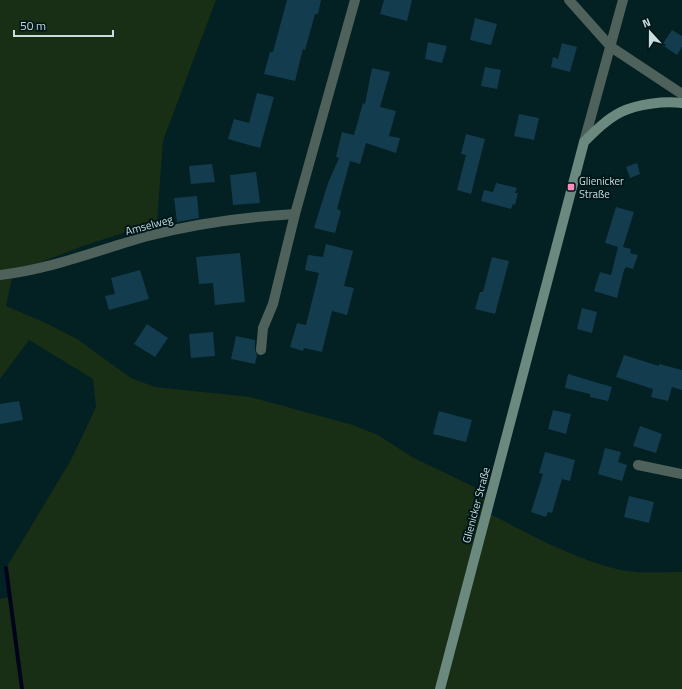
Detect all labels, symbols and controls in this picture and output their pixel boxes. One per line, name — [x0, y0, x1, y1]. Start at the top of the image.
scale bar — [14, 12, 113, 38]
north arrow — [630, 12, 670, 52]
text: N — [640, 14, 653, 31]
text: 50 m — [20, 16, 46, 35]
place label: Glienicker Straße — [579, 173, 624, 202]
marker: Glienicker Straße — [566, 182, 576, 192]
street label: Amselweg — [124, 211, 175, 239]
street label: Glienicker Straße — [458, 465, 494, 545]

